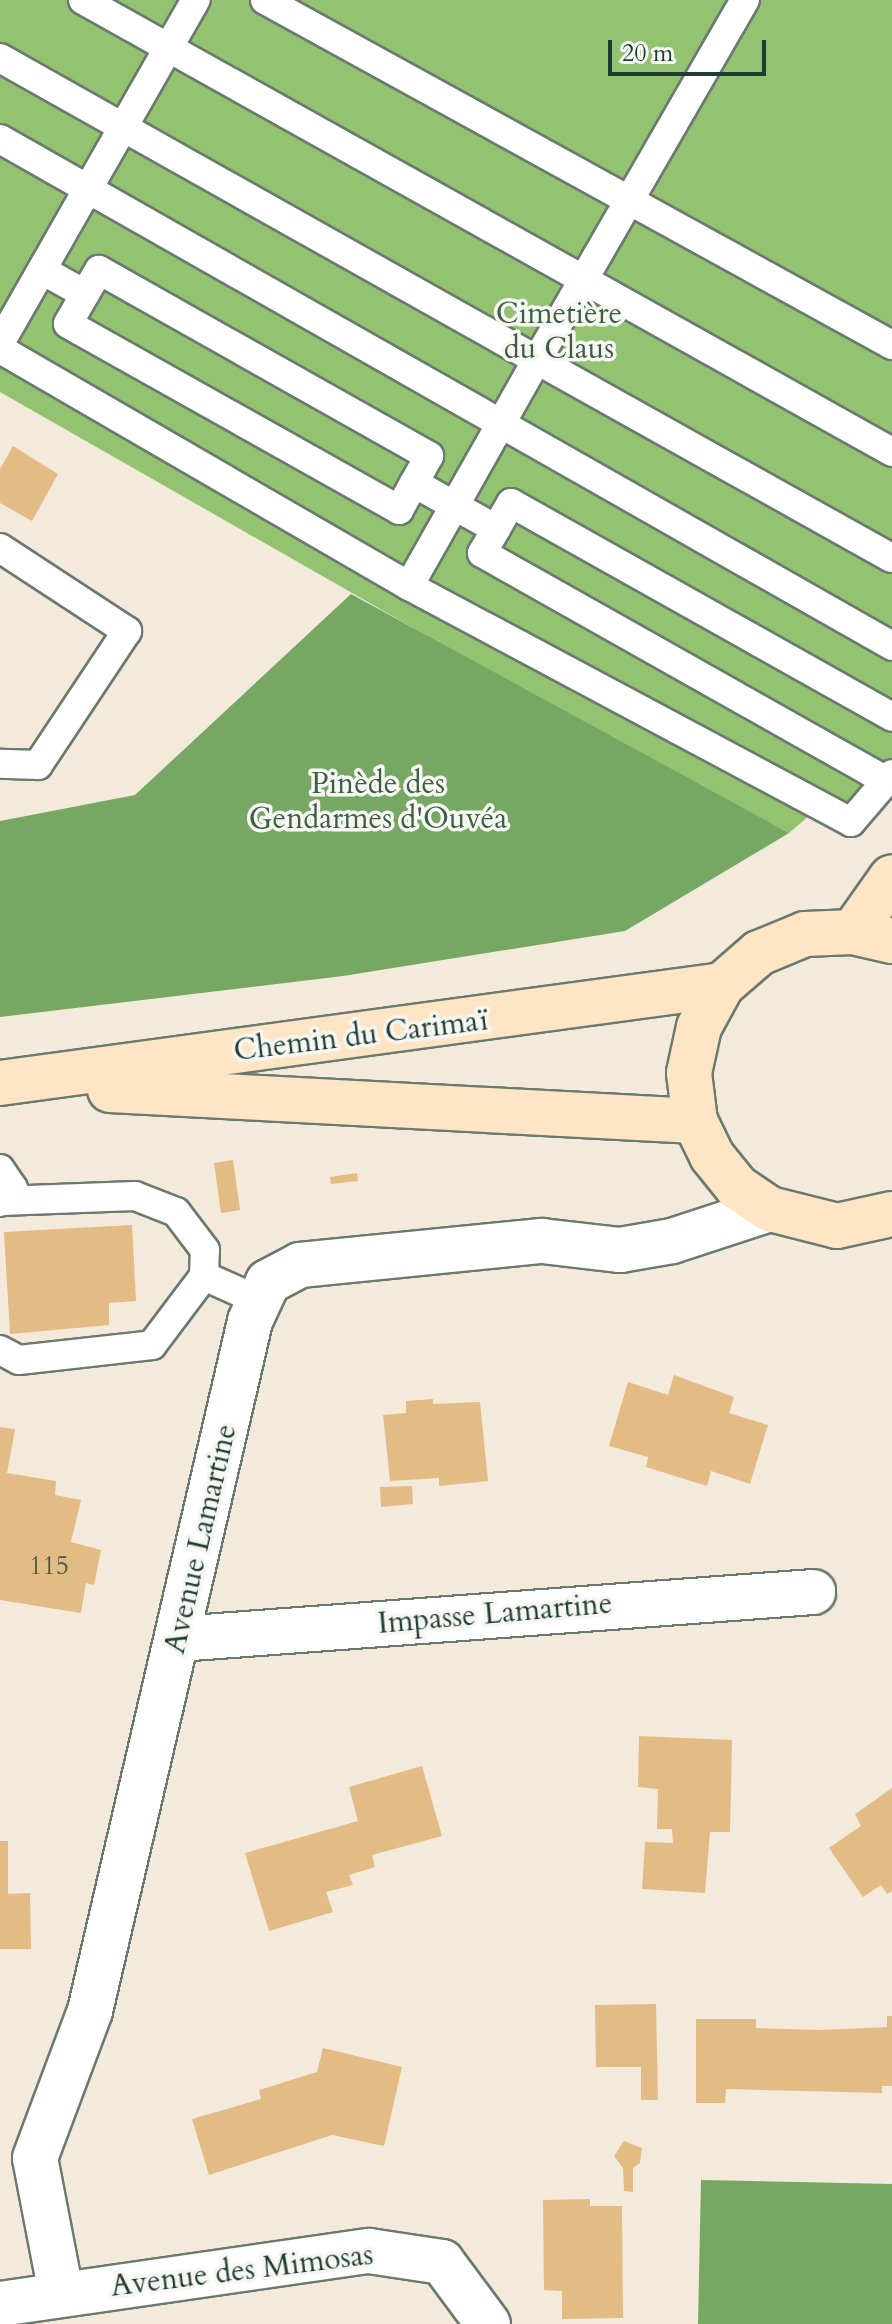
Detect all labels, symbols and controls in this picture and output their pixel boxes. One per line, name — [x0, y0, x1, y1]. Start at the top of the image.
scale bar — [612, 24, 770, 74]
text: 20 m — [622, 37, 673, 70]
park label: Cimetière du Claus — [496, 296, 622, 366]
park label: Pinède des Gendarmes d'Ouvéa — [249, 766, 507, 836]
street label: Chemin du Carimaï — [232, 1003, 490, 1069]
street label: Avenue Lamartine — [157, 1421, 245, 1657]
house number: 115 — [29, 1550, 69, 1582]
street label: Impasse Lamartine — [376, 1586, 614, 1642]
street label: Avenue des Mimosas — [109, 2237, 375, 2305]

